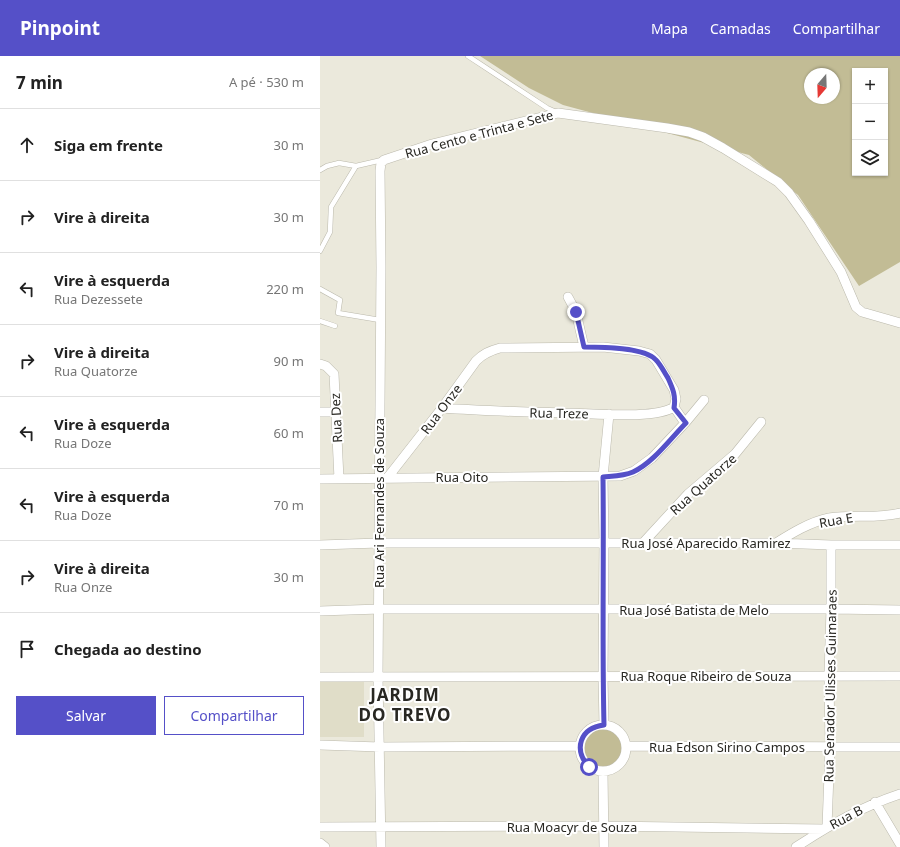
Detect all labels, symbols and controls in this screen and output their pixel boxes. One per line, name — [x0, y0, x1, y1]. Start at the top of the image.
text: Pinpoint — [20, 15, 100, 41]
text: Mapa — [651, 19, 688, 38]
text: Camadas — [710, 19, 771, 38]
text: Compartilhar — [793, 19, 880, 38]
north arrow — [804, 68, 840, 104]
map controls — [852, 68, 888, 176]
button: + — [852, 68, 888, 104]
text: 7 min — [16, 71, 63, 94]
text: A pé · 530 m — [229, 73, 304, 91]
button: − — [852, 104, 888, 140]
street label: Rua Cento e Trinta e Sete — [403, 106, 555, 162]
icon: ahead — [16, 134, 38, 156]
text: Siga em frente — [54, 135, 163, 155]
text: 30 m — [274, 136, 304, 154]
button: layers — [852, 140, 888, 176]
icon: right — [16, 206, 38, 228]
text: Vire à direita — [54, 207, 150, 227]
text: 30 m — [274, 208, 304, 226]
text: Vire à esquerda — [54, 270, 170, 290]
icon: left — [16, 278, 38, 300]
text: 220 m — [266, 280, 304, 298]
text: Rua Dezessete — [54, 290, 143, 308]
route end — [567, 303, 585, 321]
text: Vire à direita — [54, 342, 150, 362]
icon: right — [16, 350, 38, 372]
text: 90 m — [274, 352, 304, 370]
text: Rua Quatorze — [54, 362, 138, 380]
street label: Rua Onze — [416, 380, 466, 438]
street label: Rua Dez — [326, 393, 346, 443]
street label: Rua Treze — [529, 403, 589, 423]
text: Vire à esquerda — [54, 414, 170, 434]
street label: Rua Ari Fernandes de Souza — [370, 418, 388, 588]
icon: left — [16, 422, 38, 444]
text: 60 m — [274, 424, 304, 442]
text: Rua Doze — [54, 434, 111, 452]
street label: Rua Quatorze — [666, 449, 740, 519]
street label: Rua Oito — [436, 468, 489, 486]
text: Vire à esquerda — [54, 486, 170, 506]
icon: left — [16, 494, 38, 516]
text: 70 m — [274, 496, 304, 514]
text: Rua Doze — [54, 506, 111, 524]
street label: Rua E — [818, 508, 854, 532]
street label: Rua José Aparecido Ramirez — [621, 534, 791, 552]
text: Vire à direita — [54, 558, 150, 578]
icon: right — [16, 566, 38, 588]
text: 30 m — [274, 568, 304, 586]
text: Rua Onze — [54, 578, 112, 596]
street label: Rua Senador Ulisses Guimaraes — [819, 589, 841, 783]
street label: Rua José Batista de Melo — [619, 601, 769, 619]
icon: arrive — [16, 638, 38, 660]
text: Chegada ao destino — [54, 639, 202, 659]
street label: Rua Roque Ribeiro de Souza — [620, 667, 792, 685]
district label: JARDIM DO TREVO — [358, 683, 452, 726]
button: Salvar — [16, 696, 156, 735]
button: Compartilhar — [164, 696, 304, 735]
street label: Rua Edson Sirino Campos — [649, 738, 805, 756]
route start — [580, 758, 598, 776]
street label: Rua B — [826, 801, 866, 833]
street label: Rua Moacyr de Souza — [507, 818, 637, 836]

